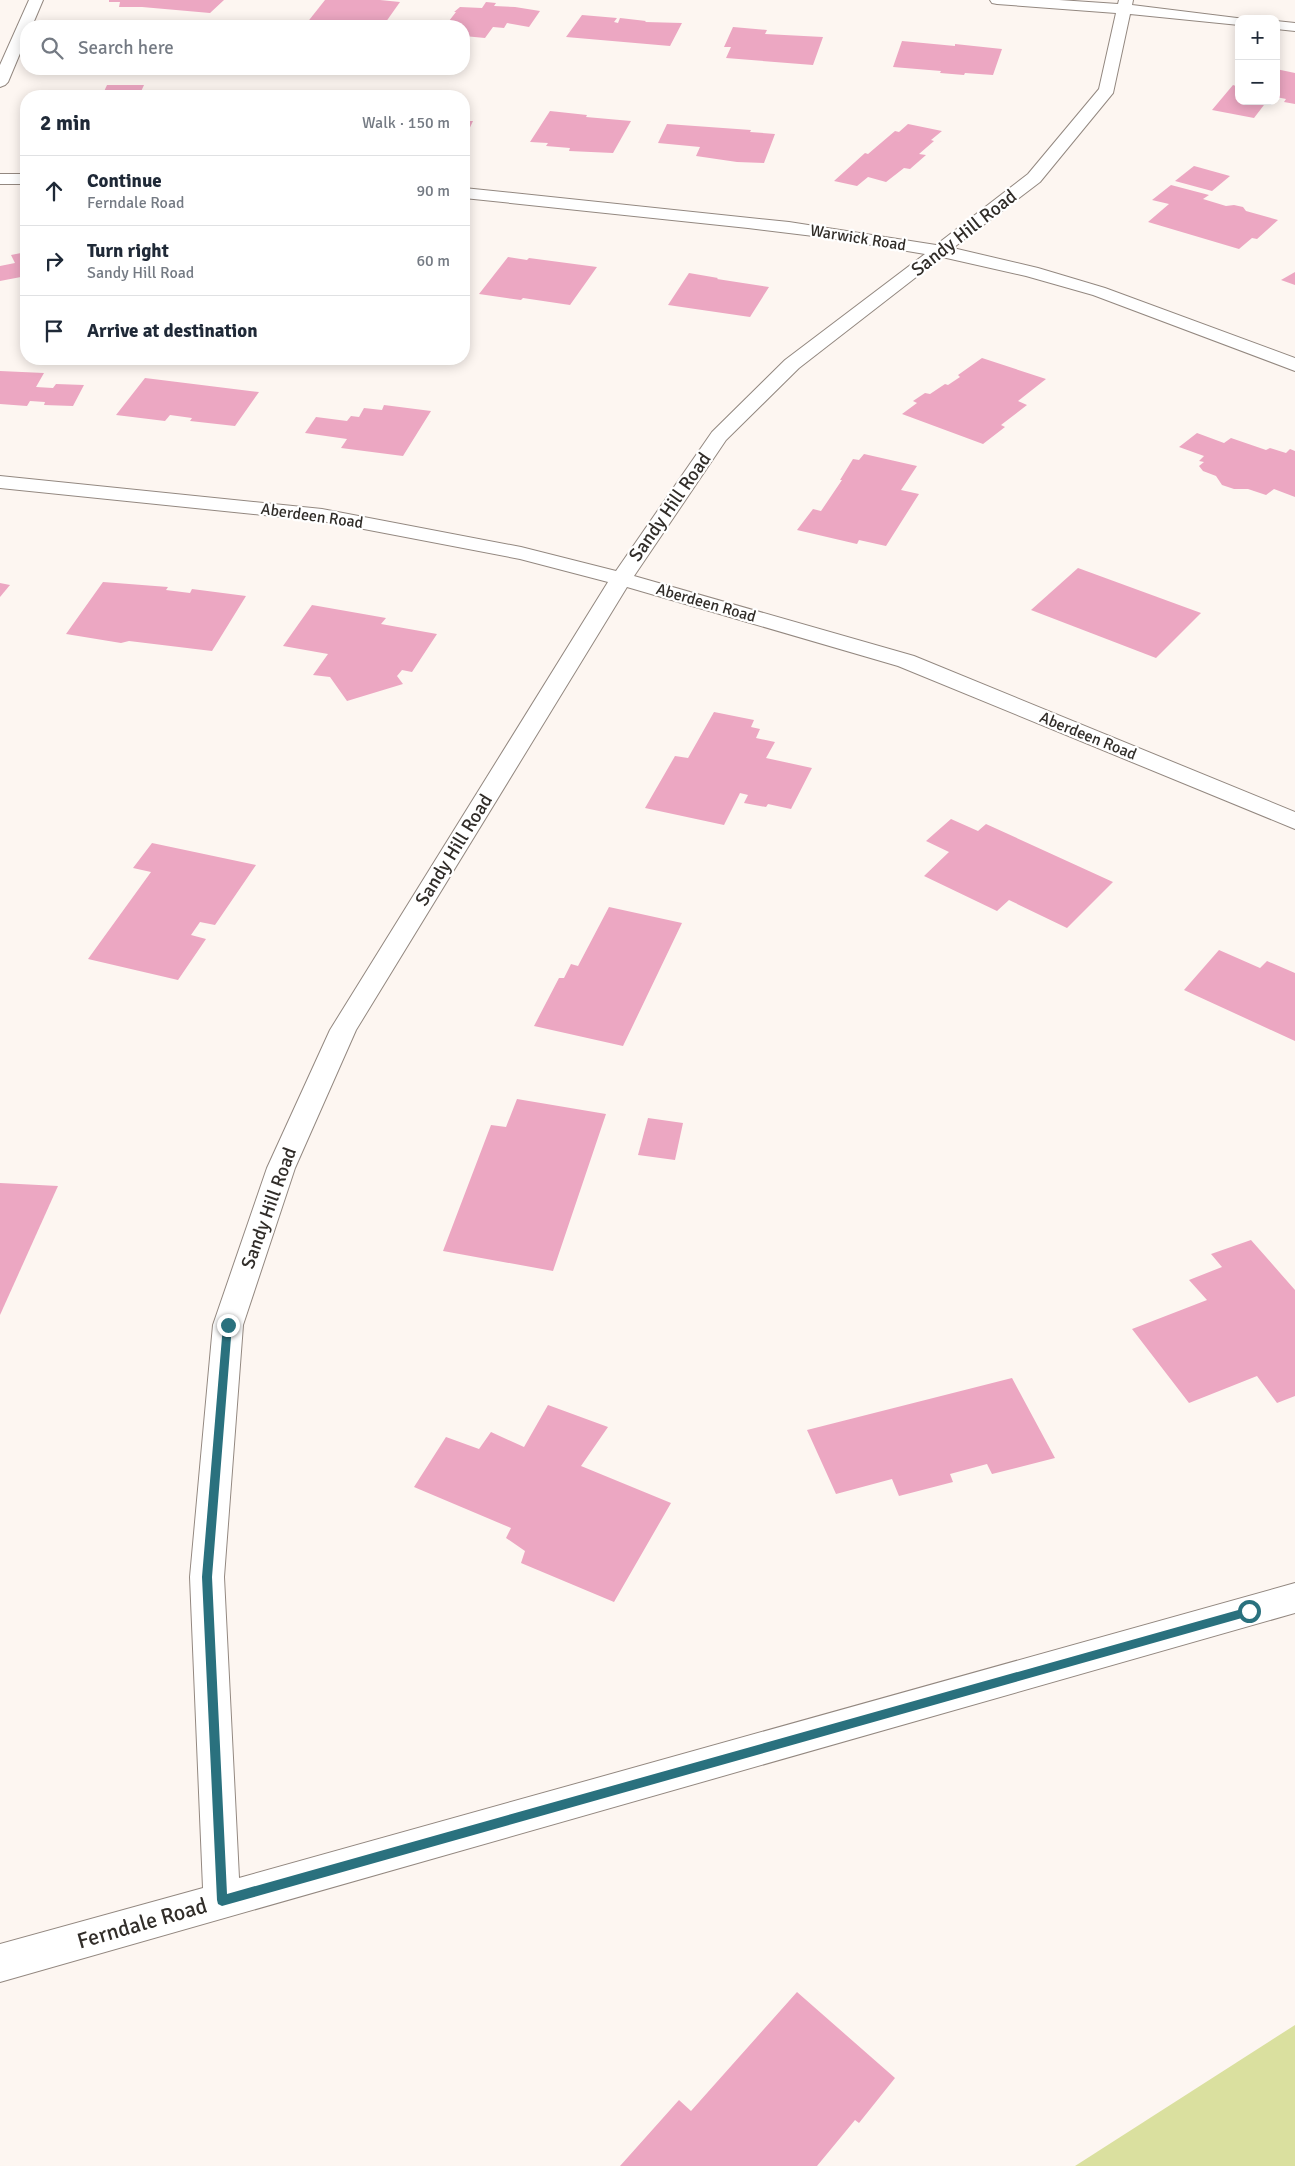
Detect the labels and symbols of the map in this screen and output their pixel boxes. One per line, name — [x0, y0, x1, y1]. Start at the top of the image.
street label: Sandy Hill Road — [906, 184, 1022, 282]
street label: Warwick Road — [809, 221, 907, 255]
street label: Sandy Hill Road — [624, 448, 716, 566]
street label: Aberdeen Road — [260, 499, 364, 533]
street label: Aberdeen Road — [654, 579, 758, 627]
street label: Aberdeen Road — [1037, 707, 1139, 765]
street label: Sandy Hill Road — [410, 790, 498, 910]
street label: Sandy Hill Road — [236, 1144, 302, 1272]
route end — [217, 1314, 240, 1337]
route start — [1238, 1600, 1261, 1623]
street label: Ferndale Road — [74, 1892, 210, 1954]

